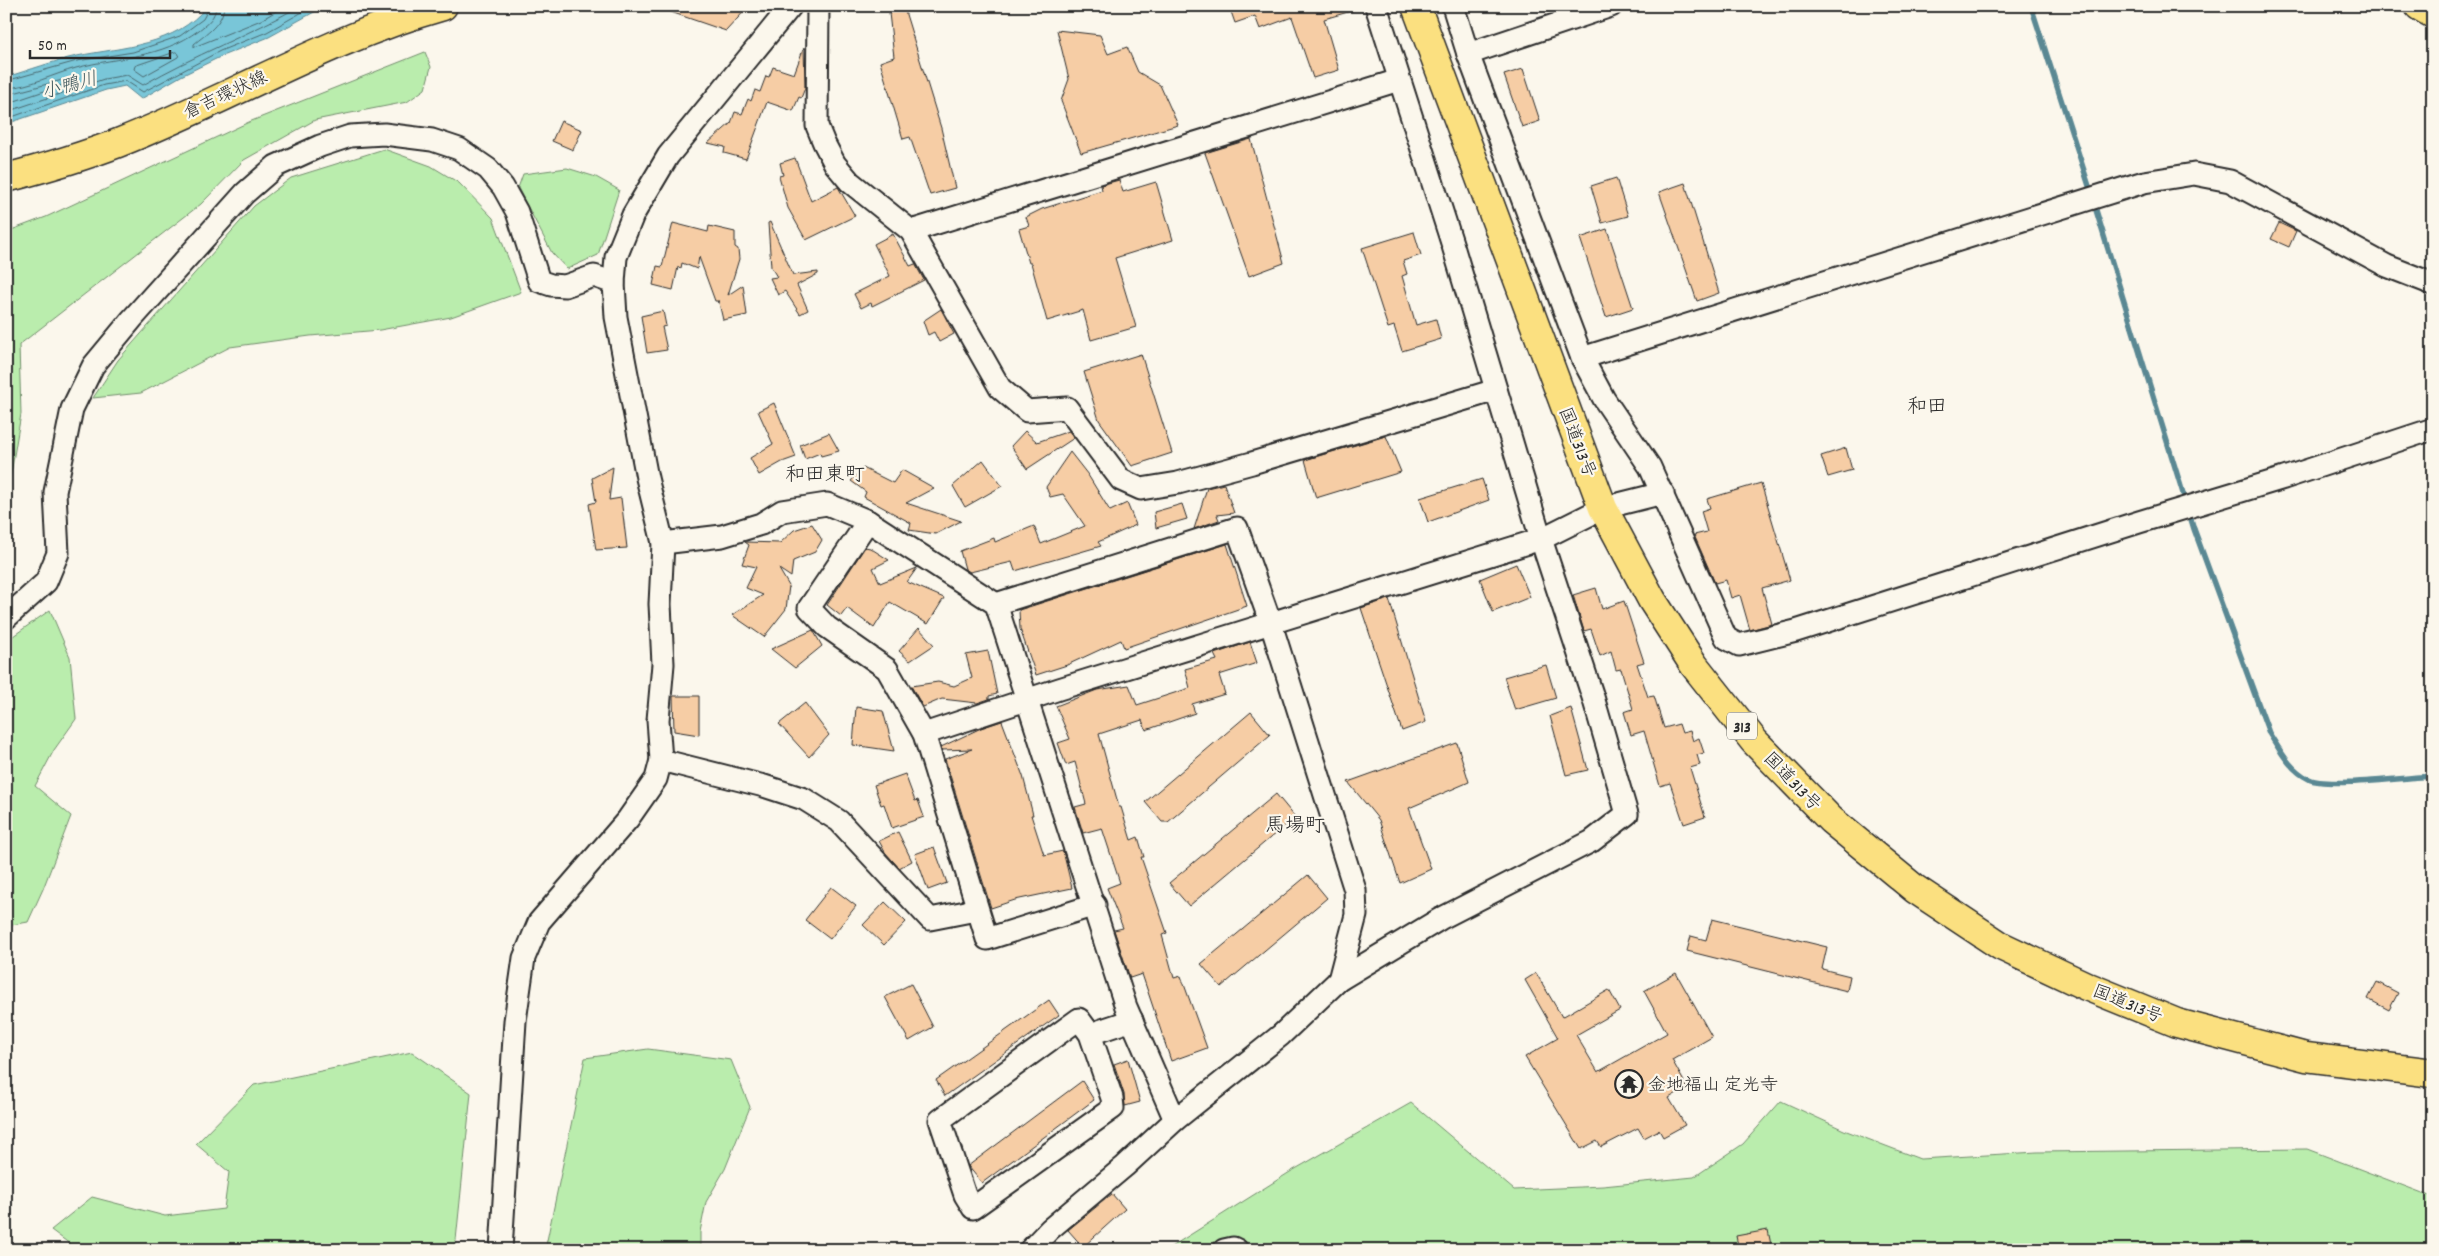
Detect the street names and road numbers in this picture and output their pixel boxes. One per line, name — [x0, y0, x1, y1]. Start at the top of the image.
street label: 倉吉環状線 — [180, 66, 272, 127]
street label: 国道313号 — [1551, 404, 1601, 482]
road number: 313 — [1727, 712, 1757, 739]
street label: 国道313号 — [1757, 747, 1826, 818]
street label: 国道313号 — [2088, 980, 2166, 1031]

